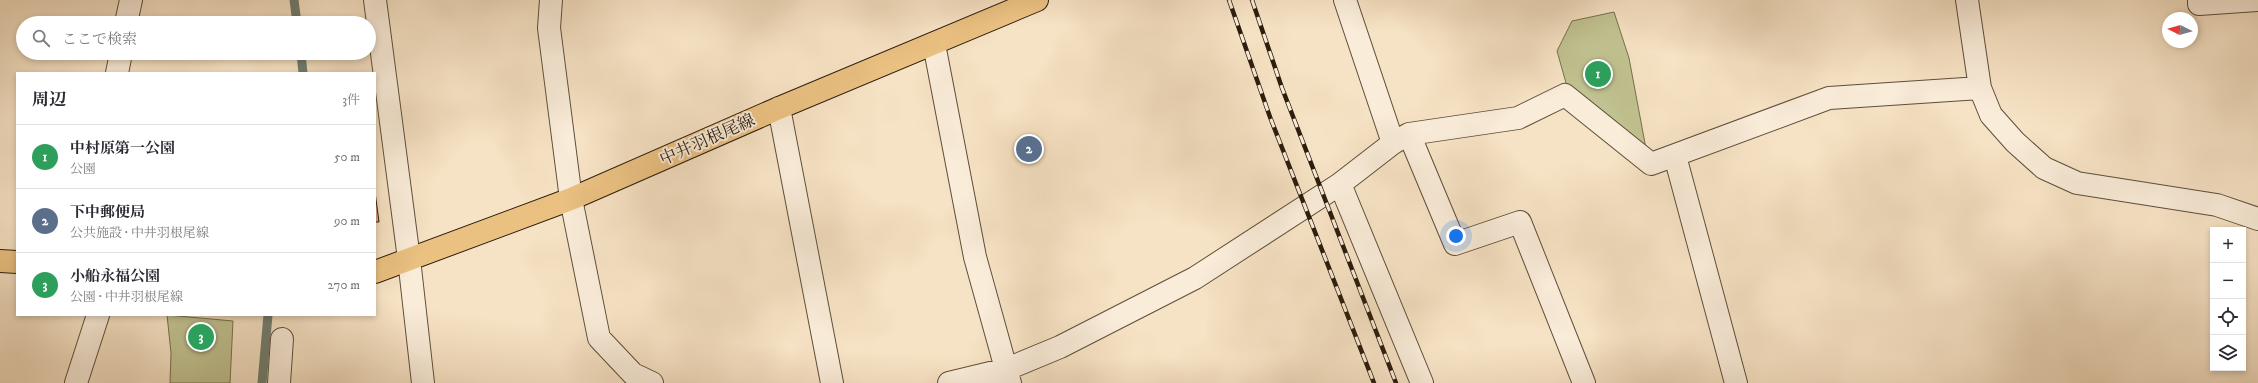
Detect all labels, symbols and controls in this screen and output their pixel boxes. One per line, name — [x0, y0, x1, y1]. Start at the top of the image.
north arrow — [2162, 12, 2198, 48]
search box — [16, 16, 376, 60]
icon: search — [30, 27, 52, 49]
text: ここで検索 — [62, 30, 137, 49]
pin: 1 — [1585, 59, 1611, 89]
text: 周辺 — [32, 89, 66, 111]
text: 3件 — [342, 92, 360, 108]
street label: 中井羽根尾線 — [656, 109, 758, 171]
pin: 2 — [1016, 134, 1042, 164]
text: 中村原第一公園 — [70, 139, 175, 158]
text: 1 — [43, 149, 47, 165]
text: 50 m — [334, 149, 360, 165]
text: 公園 — [70, 161, 96, 177]
text: 下中郵便局 — [70, 203, 145, 222]
text: 2 — [42, 213, 48, 229]
text: 90 m — [334, 213, 360, 229]
text: 公共施設 · 中井羽根尾線 — [70, 225, 209, 241]
your location — [1446, 226, 1466, 246]
map controls — [2210, 227, 2246, 371]
button: + — [2210, 227, 2246, 263]
button: − — [2210, 263, 2246, 299]
text: 小船永福公園 — [70, 267, 160, 286]
text: 3 — [43, 277, 47, 293]
text: 270 m — [328, 277, 360, 293]
text: 公園 · 中井羽根尾線 — [70, 289, 183, 305]
button: locate — [2210, 299, 2246, 335]
pin: 3 — [188, 322, 214, 352]
button: layers — [2210, 335, 2246, 371]

